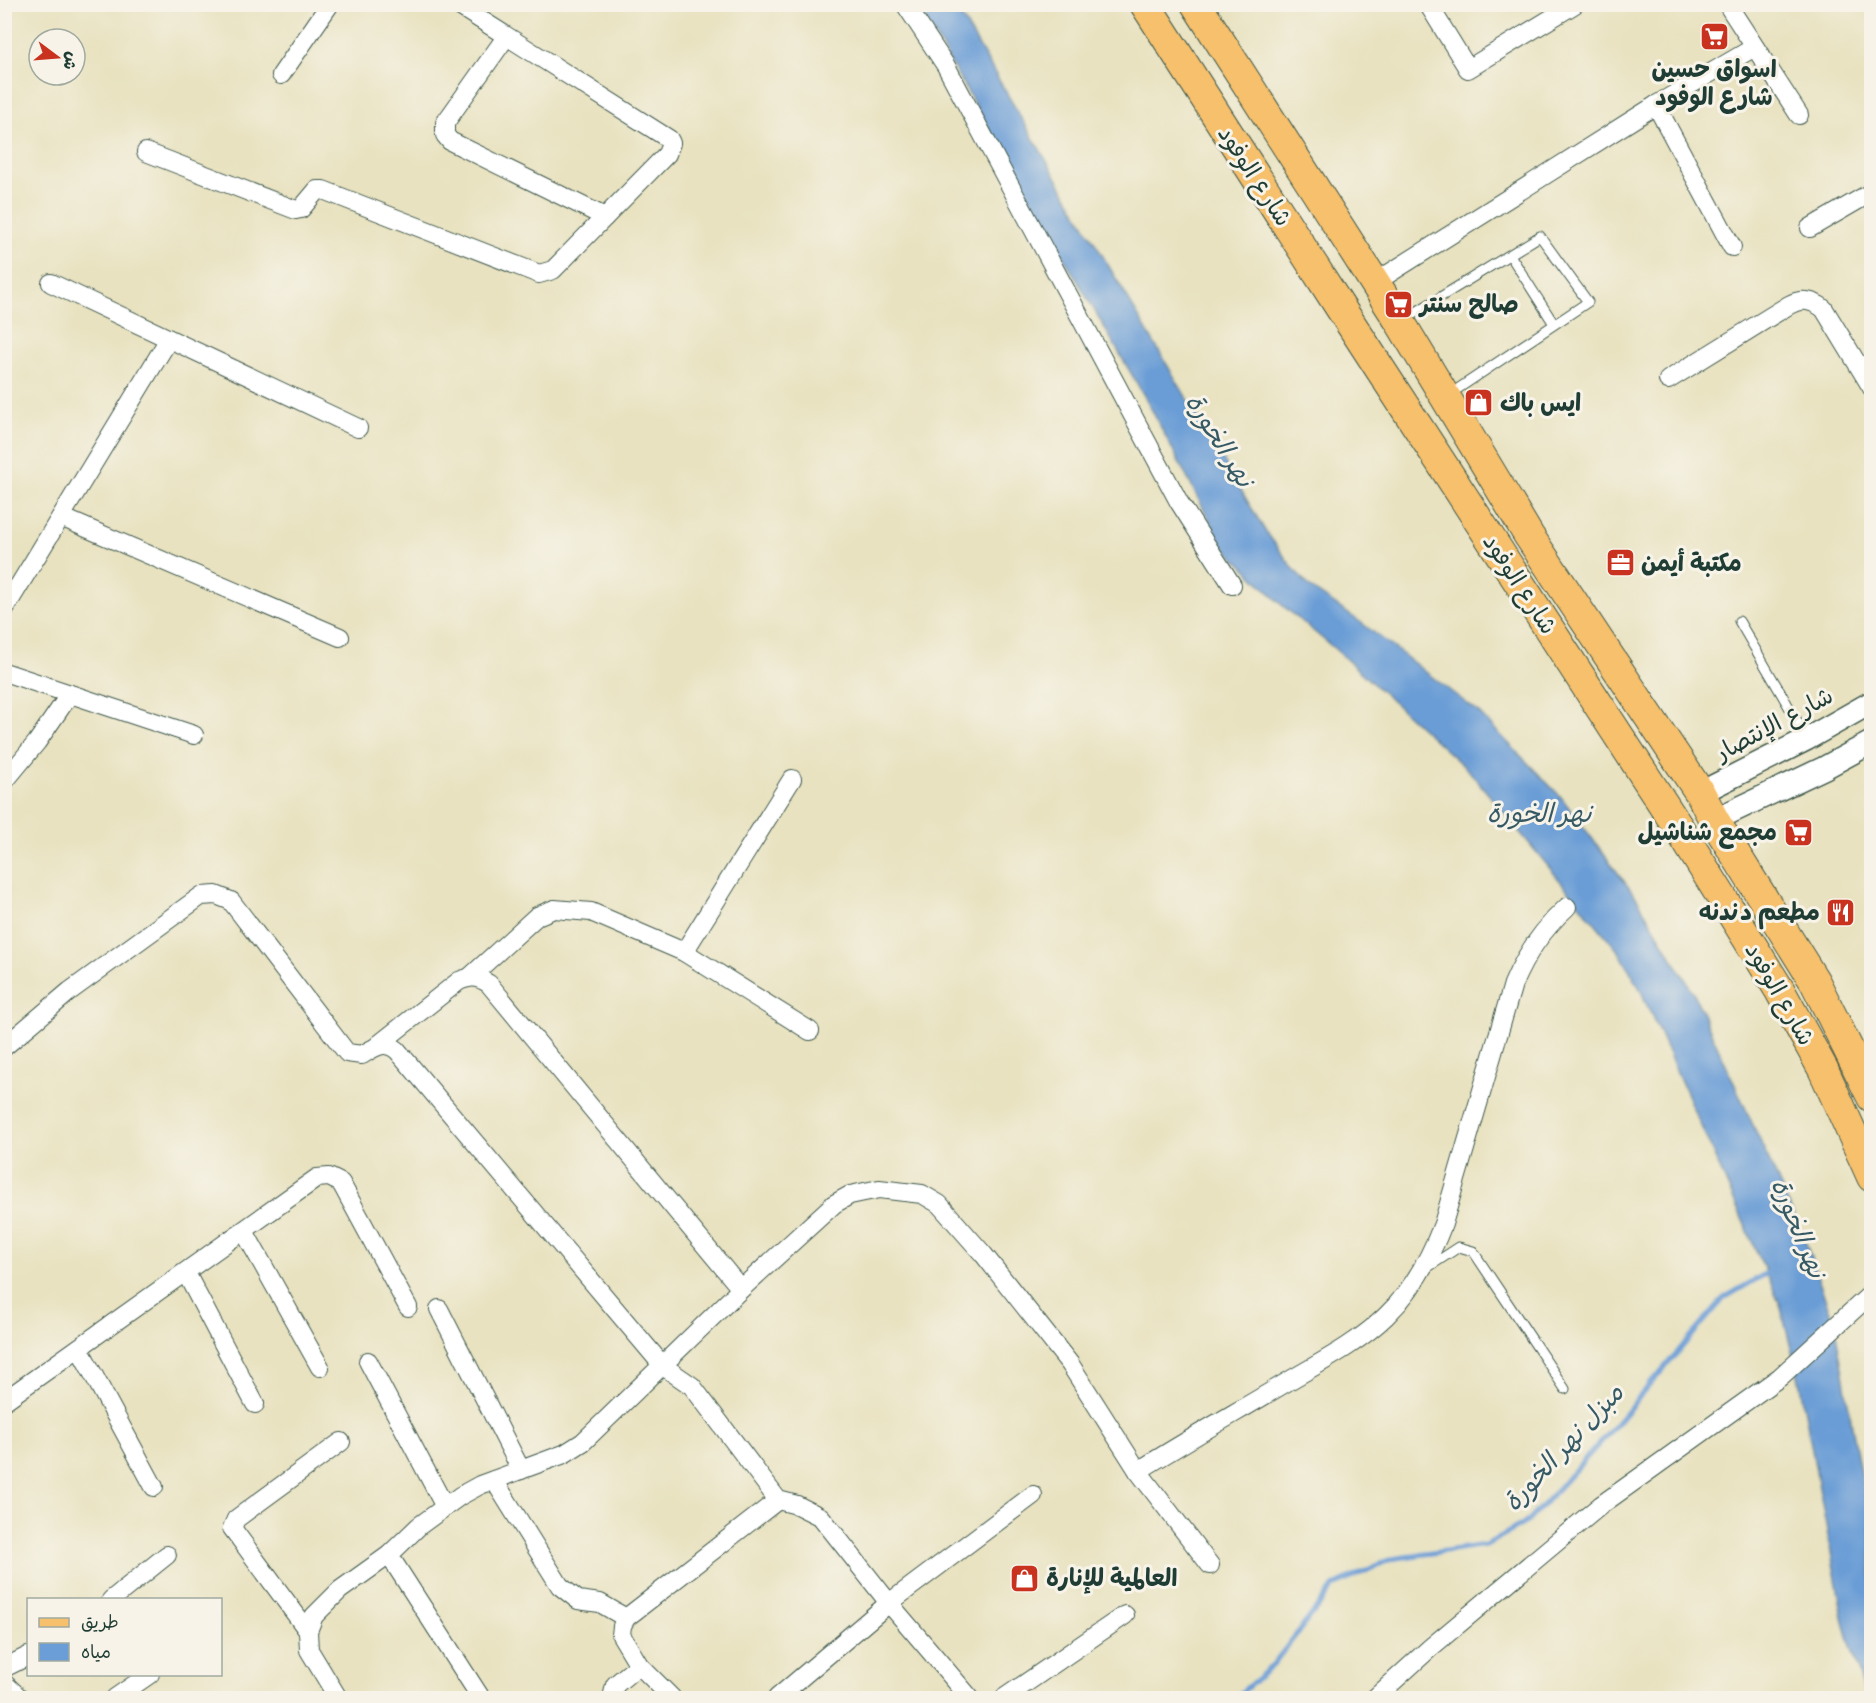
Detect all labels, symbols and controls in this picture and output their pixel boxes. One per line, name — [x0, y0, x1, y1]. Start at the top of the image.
supermarket icon: اسواق حسين شارع الوفود — [1698, 20, 1730, 52]
north arrow — [27, 27, 87, 87]
text: ش — [56, 49, 83, 72]
place label: اسواق حسين شارع الوفود — [1651, 54, 1777, 117]
street label: شارع الوفود — [1207, 120, 1299, 235]
supermarket icon: صالح سنتر — [1383, 288, 1415, 320]
place label: صالح سنتر — [1418, 289, 1519, 324]
water label: نهر الخورة — [1174, 387, 1263, 499]
shop icon: ايس باك — [1463, 387, 1495, 419]
place label: ايس باك — [1500, 388, 1581, 423]
street label: شارع الوفود — [1472, 528, 1564, 643]
office icon: مكتبة أيمن — [1604, 547, 1636, 579]
place label: مكتبة أيمن — [1641, 548, 1742, 583]
street label: شارع الإنتصار — [1709, 680, 1841, 773]
water label: نهر الخورة — [1487, 797, 1594, 835]
supermarket icon: مجمع شناشيل — [1782, 816, 1814, 848]
place label: مجمع شناشيل — [1637, 817, 1777, 852]
restaurant icon: مطعم دندنه — [1825, 896, 1857, 928]
place label: مطعم دندنه — [1698, 897, 1820, 932]
street label: شارع الوفود — [1734, 937, 1822, 1053]
water label: نهر الخورة — [1759, 1174, 1835, 1288]
water label: مبزل نهر الخورة — [1496, 1376, 1635, 1521]
shop icon: العالمية للإنارة — [1009, 1562, 1041, 1594]
place label: العالمية للإنارة — [1046, 1563, 1178, 1598]
legend — [27, 1598, 222, 1676]
text: طريق — [81, 1611, 119, 1637]
text: مياه — [81, 1641, 111, 1667]

